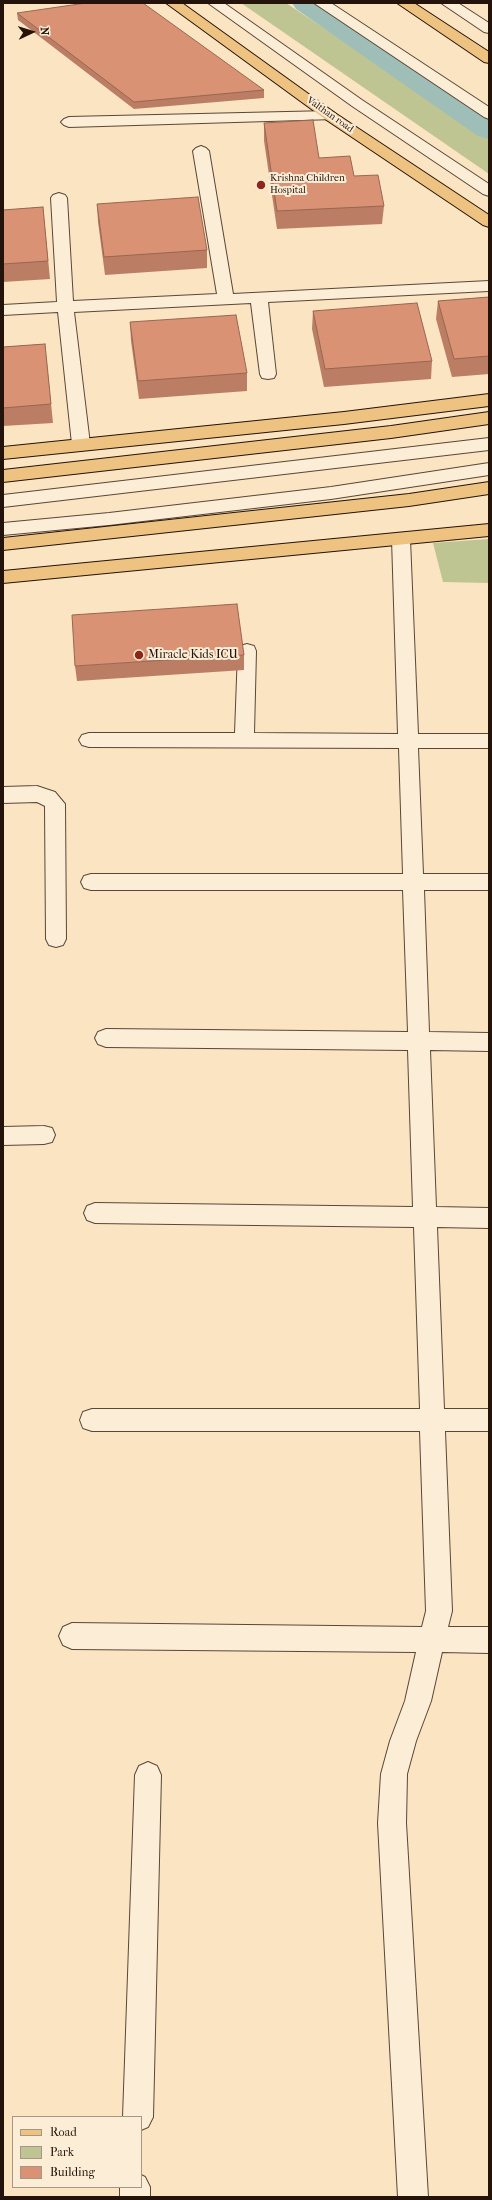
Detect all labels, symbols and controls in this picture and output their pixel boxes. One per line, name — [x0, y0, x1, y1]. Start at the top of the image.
north arrow — [12, 12, 52, 52]
text: N — [38, 26, 51, 36]
street label: Valthan road — [304, 95, 356, 135]
place label: Krishna Children Hospital — [270, 173, 345, 196]
marker: Krishna Children Hospital — [255, 179, 267, 191]
place label: Miracle Kids ICU — [148, 648, 238, 662]
marker: Miracle Kids ICU — [133, 649, 145, 661]
legend — [12, 2116, 142, 2188]
text: Road — [50, 2125, 77, 2139]
text: Park — [50, 2145, 74, 2159]
text: Building — [50, 2165, 95, 2179]

